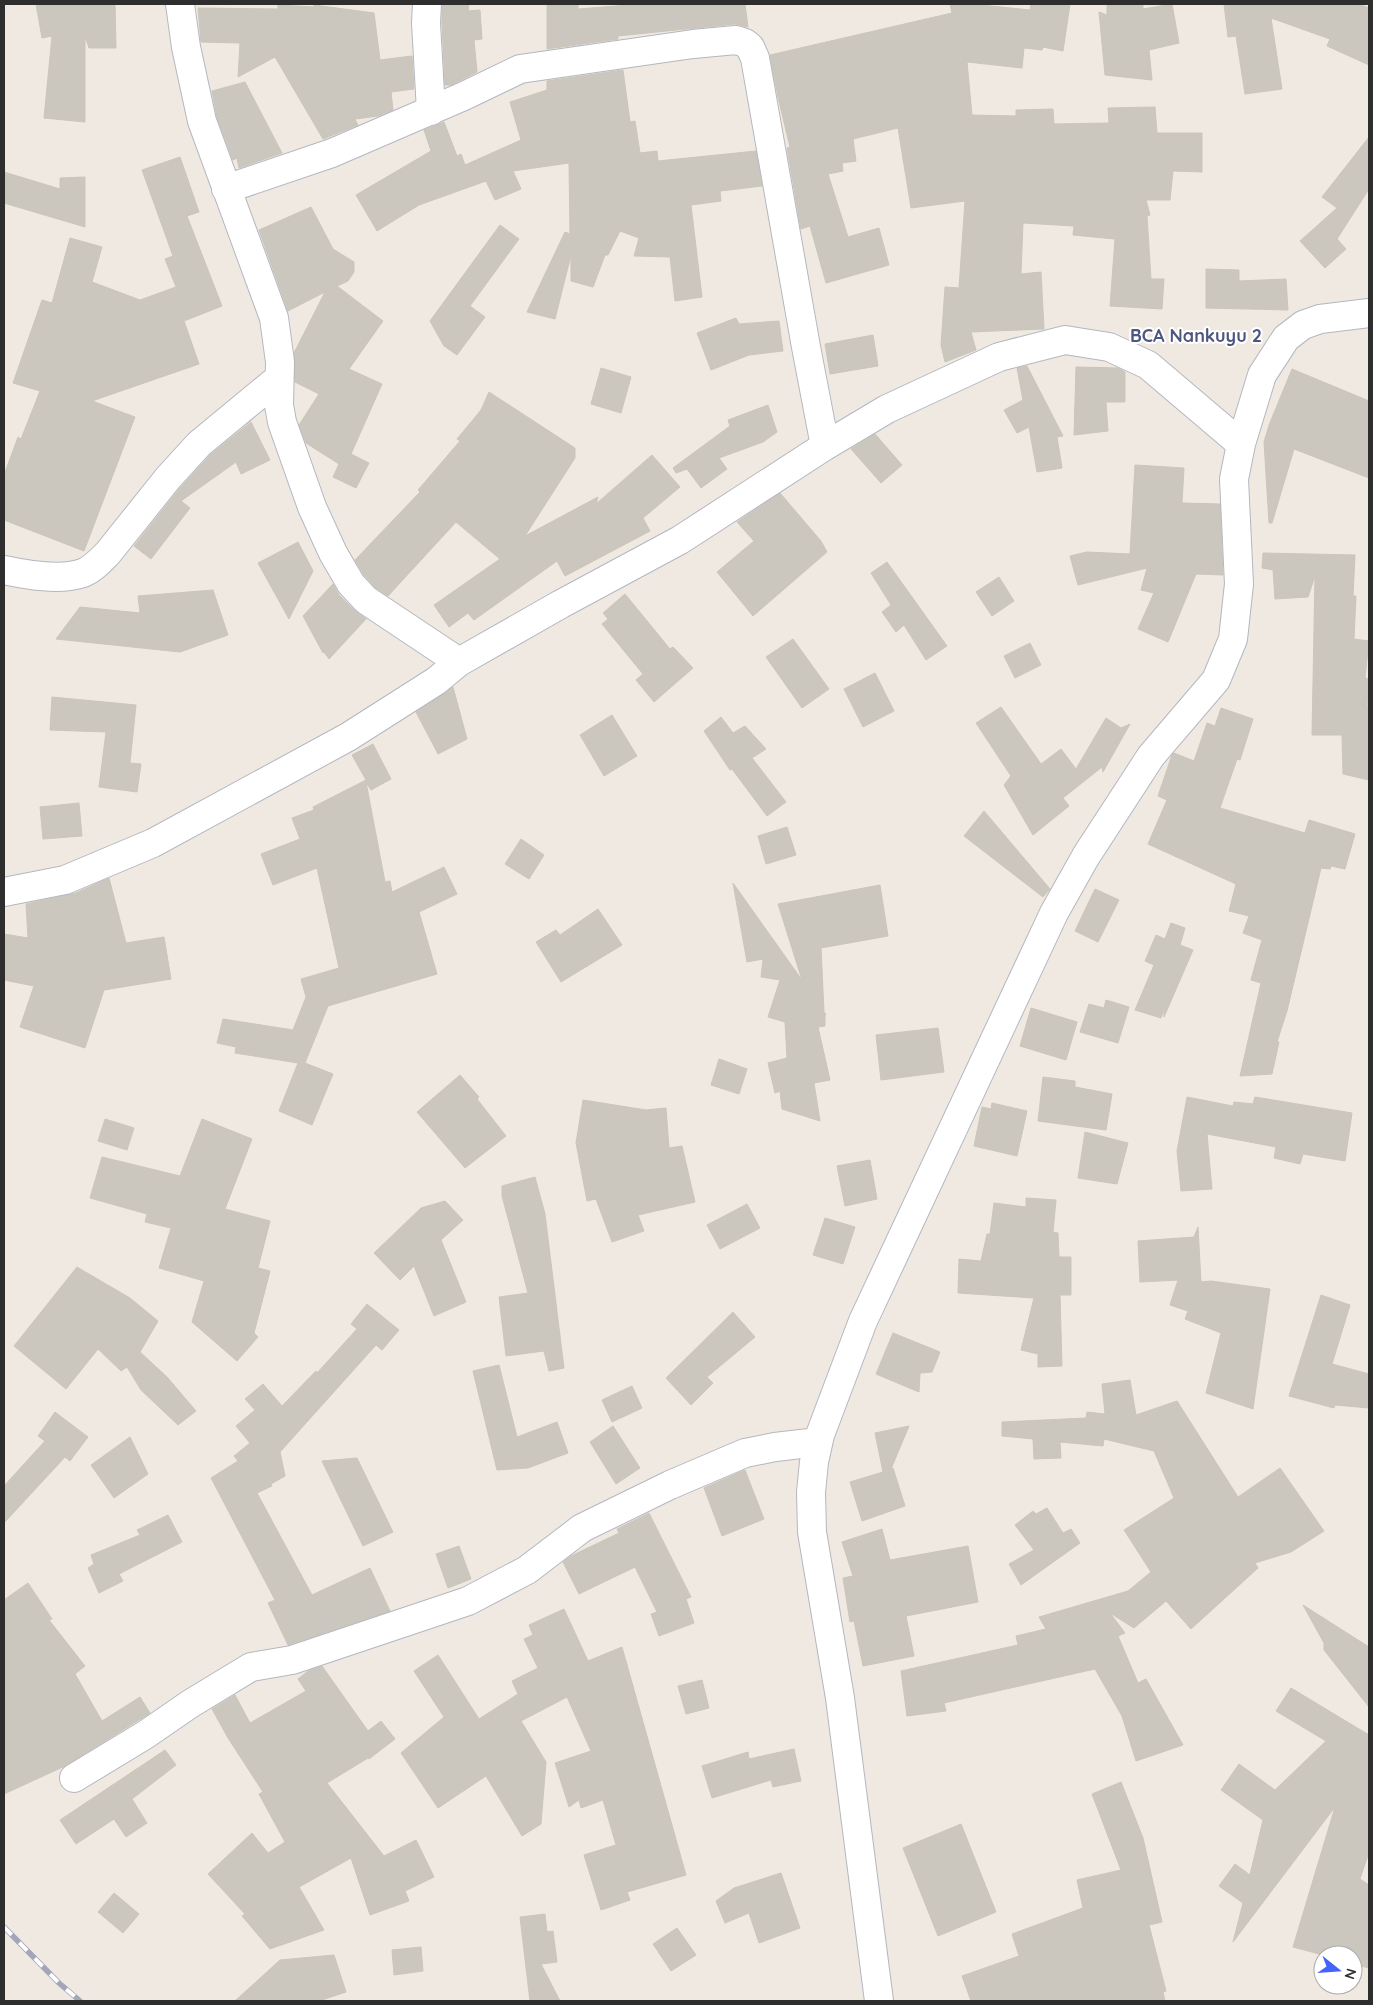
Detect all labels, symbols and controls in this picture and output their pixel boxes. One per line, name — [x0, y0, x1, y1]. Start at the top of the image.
district label: BCA Nankuyu 2 — [1130, 324, 1262, 347]
north arrow — [1313, 1945, 1363, 1995]
text: N — [1340, 1966, 1361, 1981]

